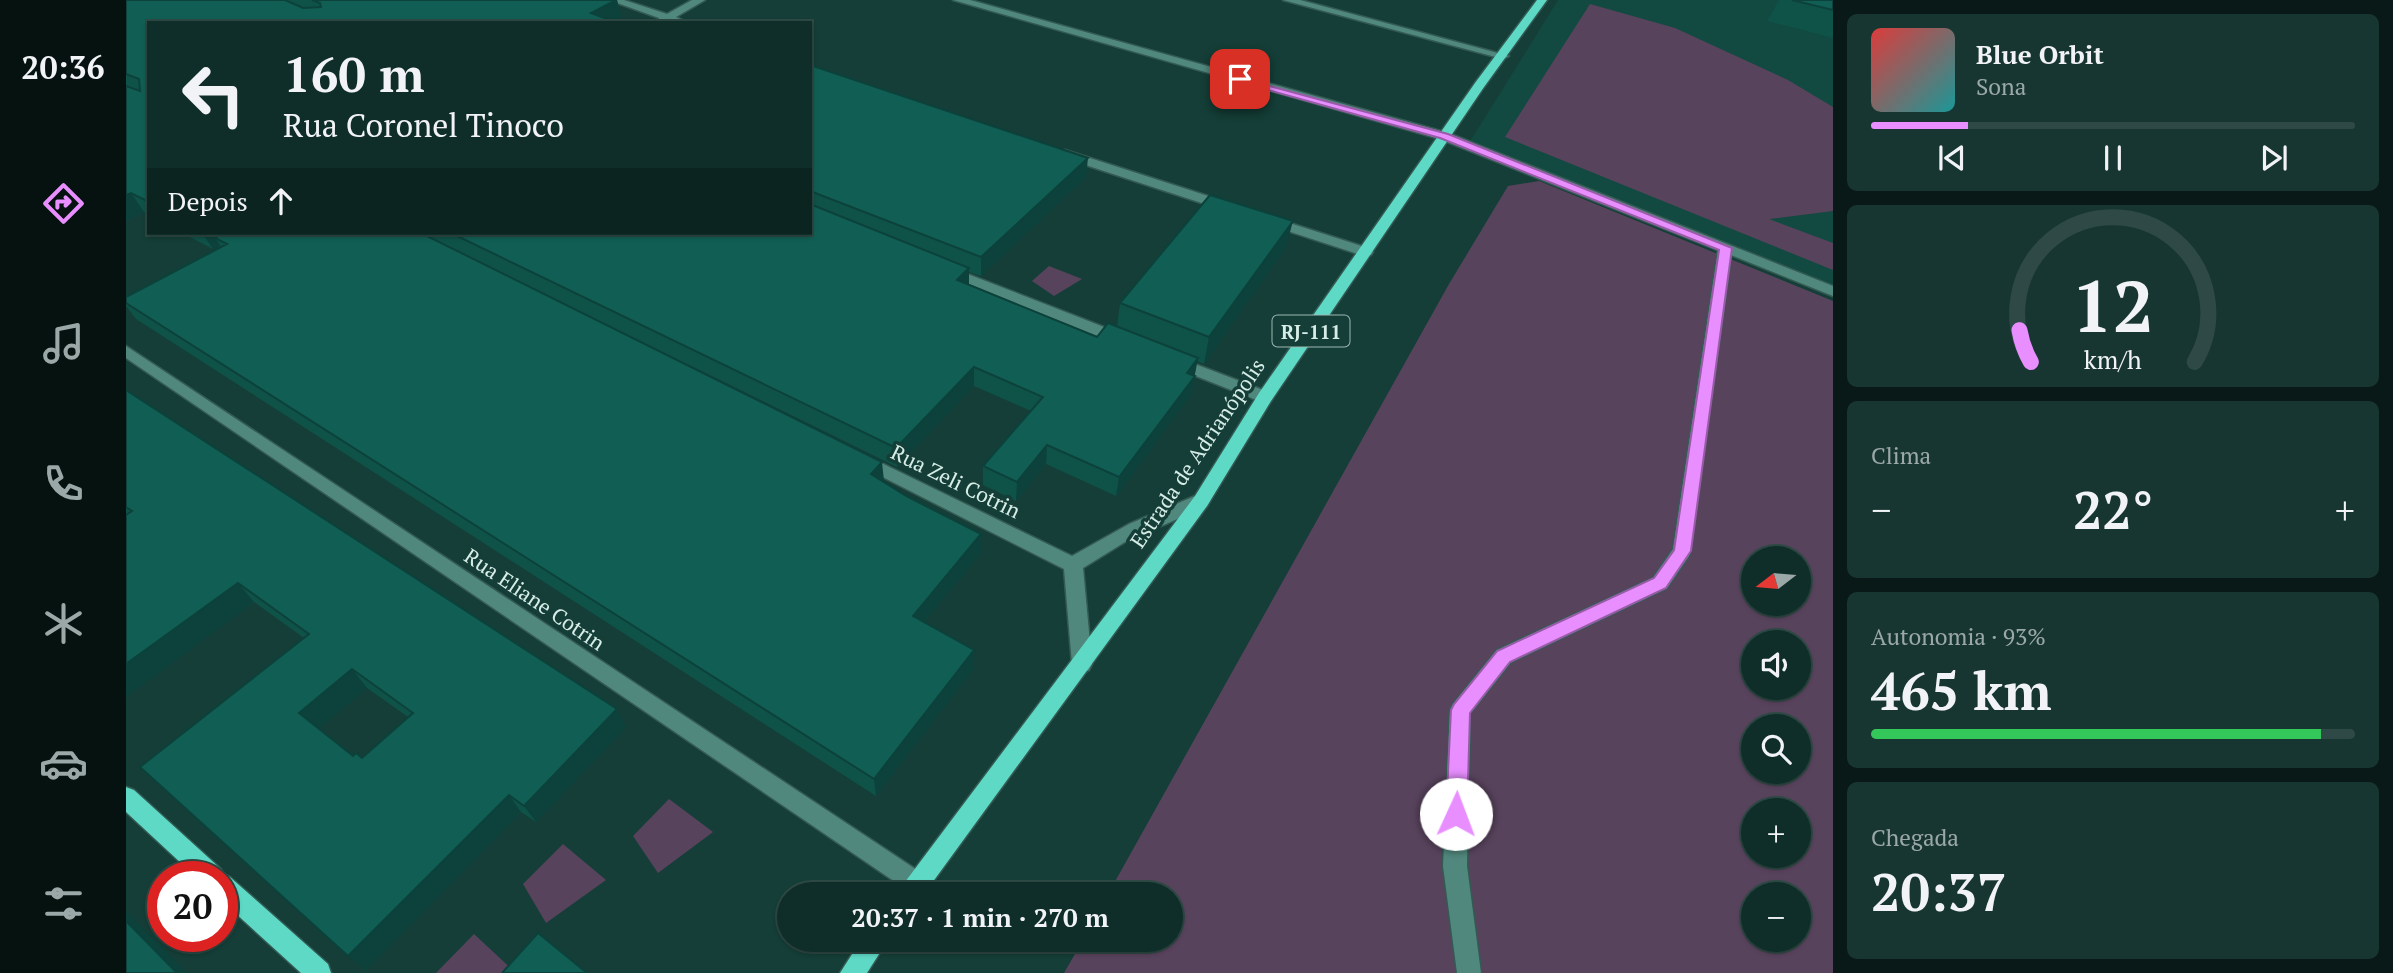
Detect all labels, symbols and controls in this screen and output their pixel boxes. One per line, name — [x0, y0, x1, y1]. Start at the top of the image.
text: Blue Orbit — [1976, 37, 2104, 71]
text: 160 m — [283, 41, 425, 106]
text: 20:36 — [21, 46, 105, 88]
icon: left — [168, 49, 259, 140]
pin — [1210, 49, 1270, 109]
icon: arrive — [1221, 60, 1259, 98]
text: Sona — [1976, 71, 2026, 102]
text: Rua Coronel Tinoco — [283, 104, 564, 146]
icon: previous — [1933, 139, 1971, 177]
icon: pause — [2094, 139, 2132, 177]
icon: next — [2255, 139, 2293, 177]
icon: directions — [39, 179, 88, 228]
icon: ahead — [262, 182, 300, 220]
text: Depois — [168, 184, 248, 218]
text: 12 — [2072, 256, 2154, 353]
road number: RJ-111 — [1272, 316, 1350, 346]
icon: music — [39, 319, 88, 368]
text: km/h — [2084, 343, 2142, 376]
street label: Estrada de Adrianópolis — [1123, 353, 1271, 553]
street label: Rua Zeli Cotrin — [887, 438, 1026, 525]
text: Clima — [1871, 440, 1931, 471]
icon: phone — [39, 459, 88, 508]
text: 22° — [2073, 475, 2153, 544]
text: − — [1871, 485, 1891, 535]
text: + — [2335, 485, 2355, 535]
street label: Rua Eliane Cotrin — [459, 542, 611, 657]
north arrow — [1741, 546, 1811, 616]
map controls — [1741, 546, 1811, 952]
icon: climate — [39, 599, 88, 648]
text: Autonomia · 93% — [1871, 621, 2046, 652]
button: sound — [1741, 630, 1811, 700]
text: 465 km — [1871, 656, 2052, 725]
button: search — [1741, 714, 1811, 784]
icon: car — [39, 739, 88, 788]
position arrow — [1419, 777, 1493, 851]
button: + — [1741, 798, 1811, 868]
text: Chegada — [1871, 822, 1959, 853]
text: 20:37 — [1871, 857, 2006, 926]
speed limit sign: 20 — [147, 861, 238, 952]
icon: filters — [39, 879, 88, 928]
button: − — [1741, 882, 1811, 952]
text: 20:37 · 1 min · 270 m — [851, 900, 1109, 934]

